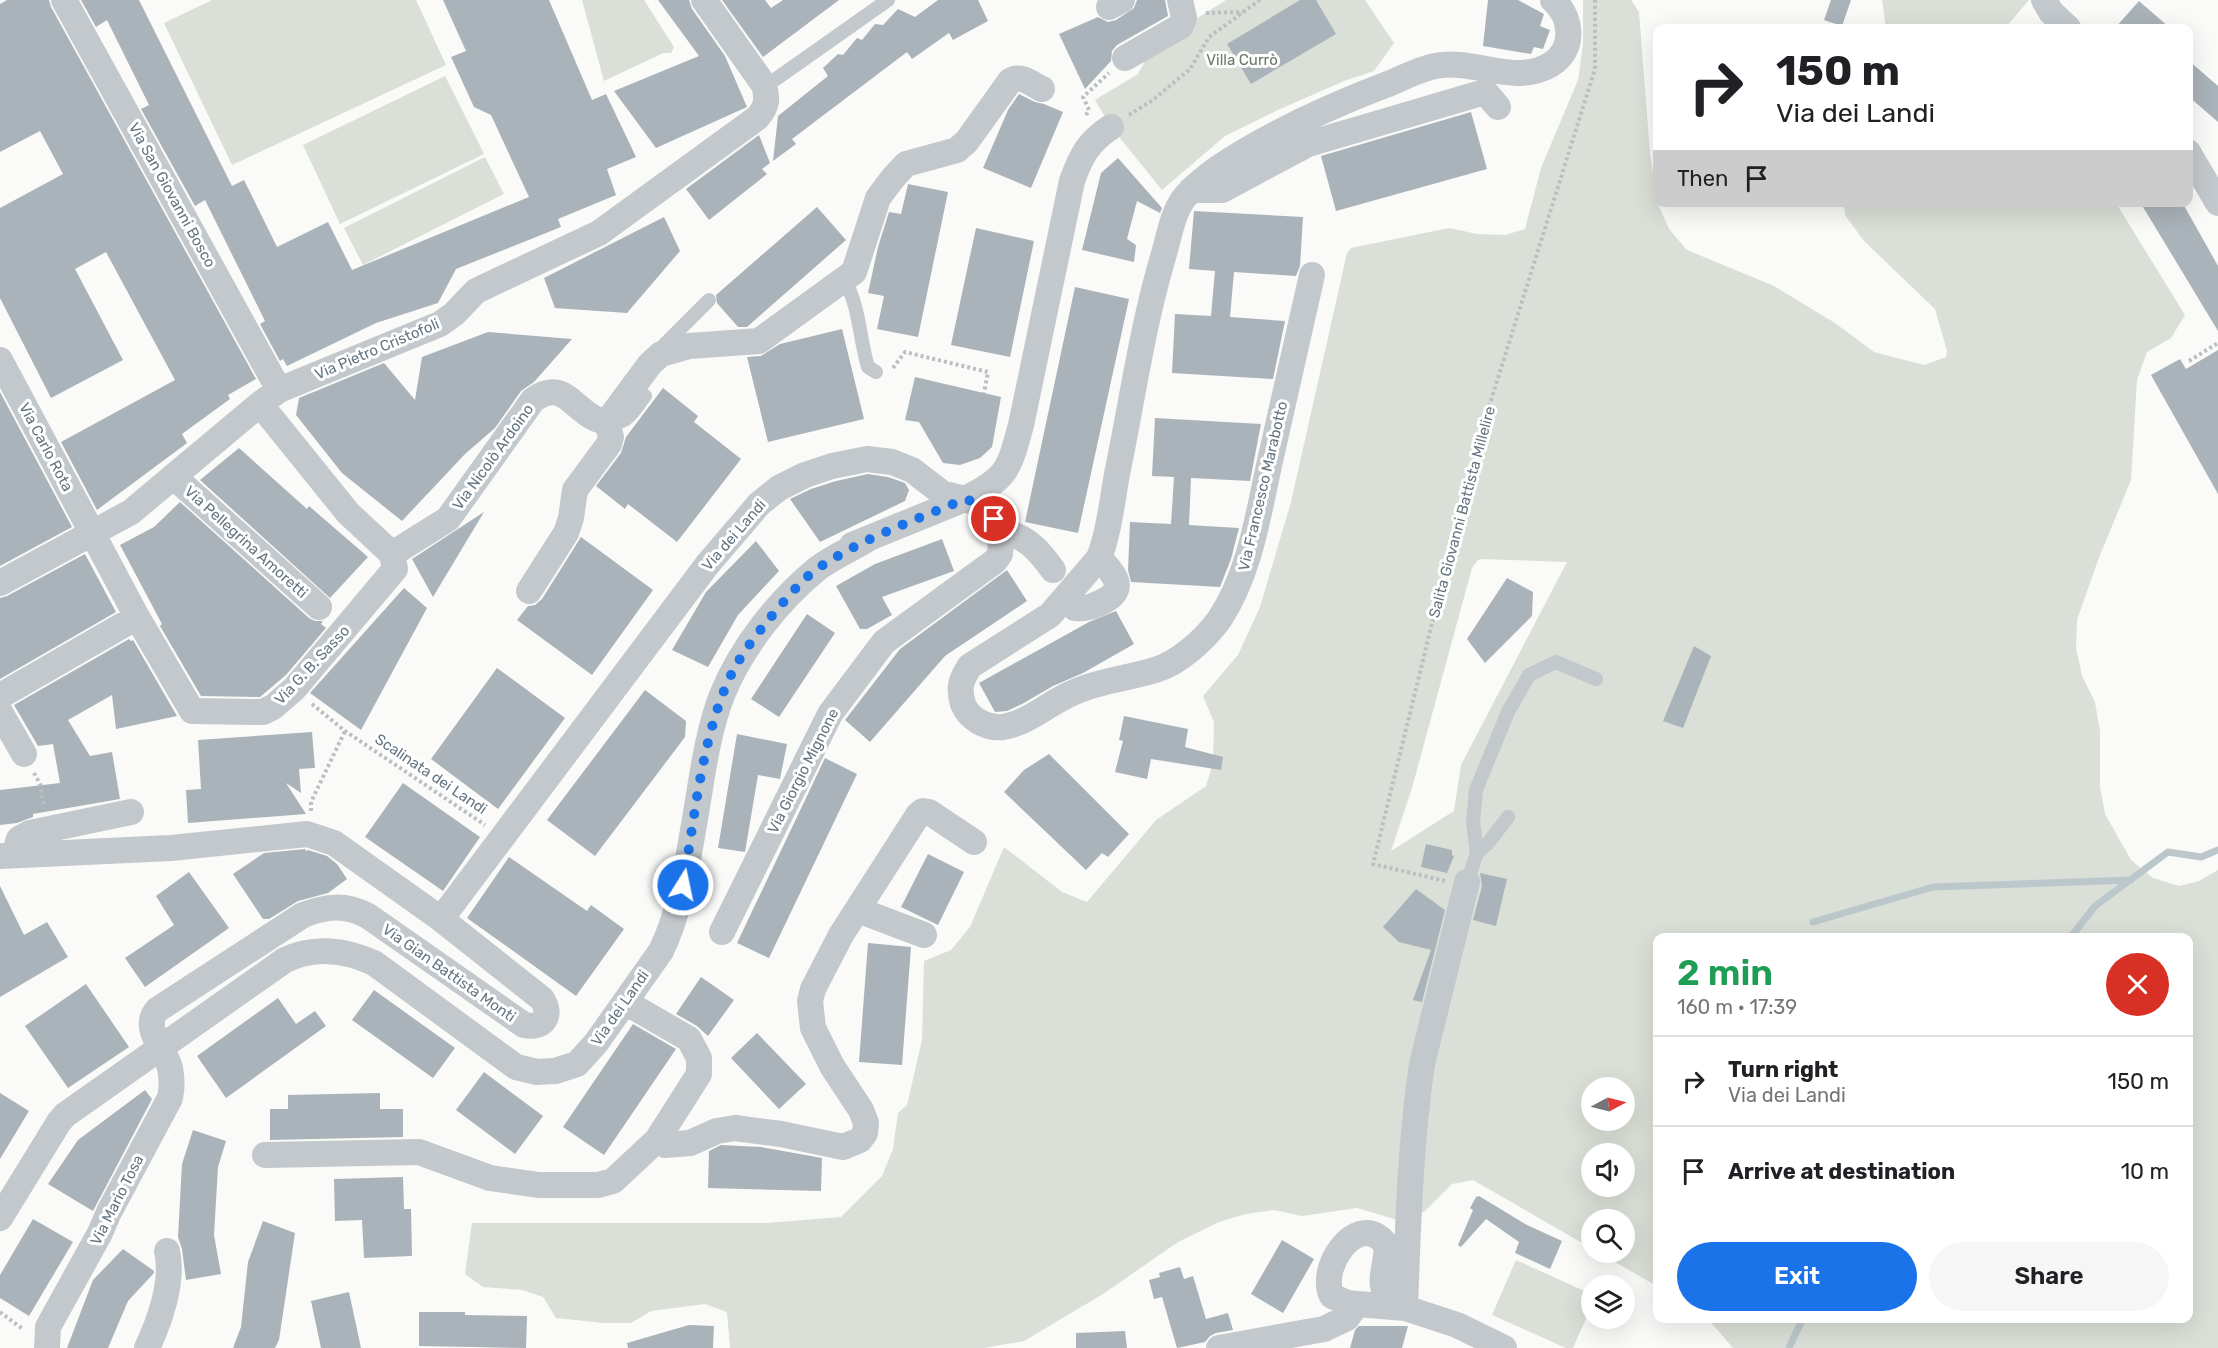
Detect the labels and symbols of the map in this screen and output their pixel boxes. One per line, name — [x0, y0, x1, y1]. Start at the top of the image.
park label: Villa Currò — [1206, 51, 1278, 69]
street label: Via San Giovanni Bosco — [125, 119, 219, 271]
street label: Via Pietro Cristofoli — [312, 315, 442, 383]
street label: Via Francesco Marabotto — [1235, 399, 1291, 573]
street label: Via Carlo Rota — [15, 400, 77, 494]
street label: Via Nicolò Ardoino — [449, 401, 537, 513]
street label: Salita Giovanni Battista Millelire — [1425, 404, 1499, 620]
street label: Via Pellegrina Amoretti — [181, 482, 311, 602]
pin — [968, 493, 1019, 544]
street label: Via dei Landi — [698, 496, 770, 574]
street label: Via G. B. Sasso — [271, 622, 353, 708]
street label: Via Giorgio Mignone — [764, 705, 842, 837]
street label: Scalinata dei Landi — [372, 730, 490, 818]
position arrow — [651, 853, 715, 917]
street label: Via Gian Battista Monti — [379, 920, 519, 1026]
street label: Via dei Landi — [587, 967, 653, 1049]
north arrow — [1581, 1077, 1635, 1131]
street label: Via Mario Tosa — [87, 1152, 147, 1248]

